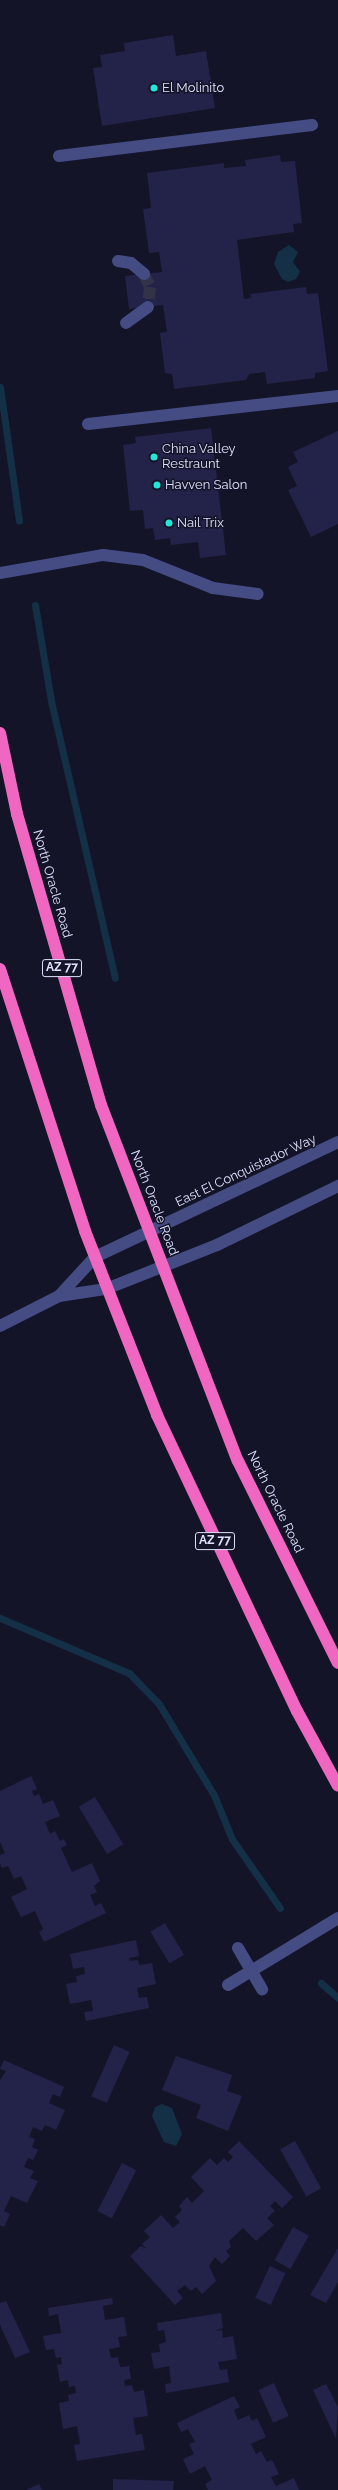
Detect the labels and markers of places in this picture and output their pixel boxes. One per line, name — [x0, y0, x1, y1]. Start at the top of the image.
place label: El Molinito — [162, 80, 225, 96]
marker: El Molinito — [149, 83, 159, 93]
place label: China Valley Restraunt — [162, 442, 236, 473]
marker: China Valley Restraunt — [149, 452, 159, 462]
place label: Havven Salon — [165, 477, 247, 493]
marker: Havven Salon — [152, 480, 162, 490]
place label: Nail Trix — [177, 515, 224, 531]
marker: Nail Trix — [164, 518, 174, 528]

